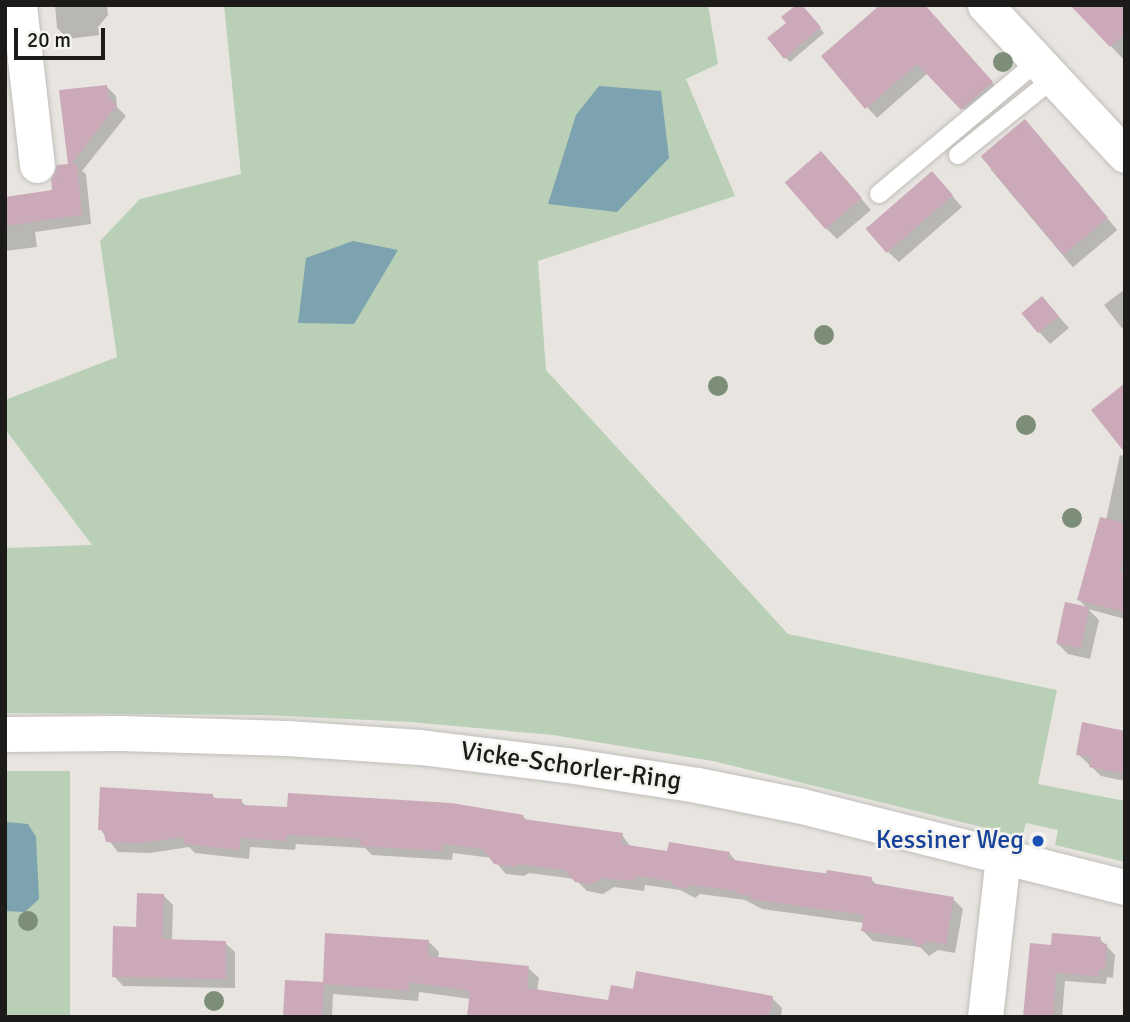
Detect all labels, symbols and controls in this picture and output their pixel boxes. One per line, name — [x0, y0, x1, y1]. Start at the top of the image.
scale bar — [18, 14, 108, 58]
text: 20 m — [27, 27, 71, 53]
street label: Vicke-Schorler-Ring — [459, 736, 683, 798]
place label: Kessiner Weg — [876, 825, 1024, 857]
marker: Kessiner Weg — [1030, 833, 1046, 849]

